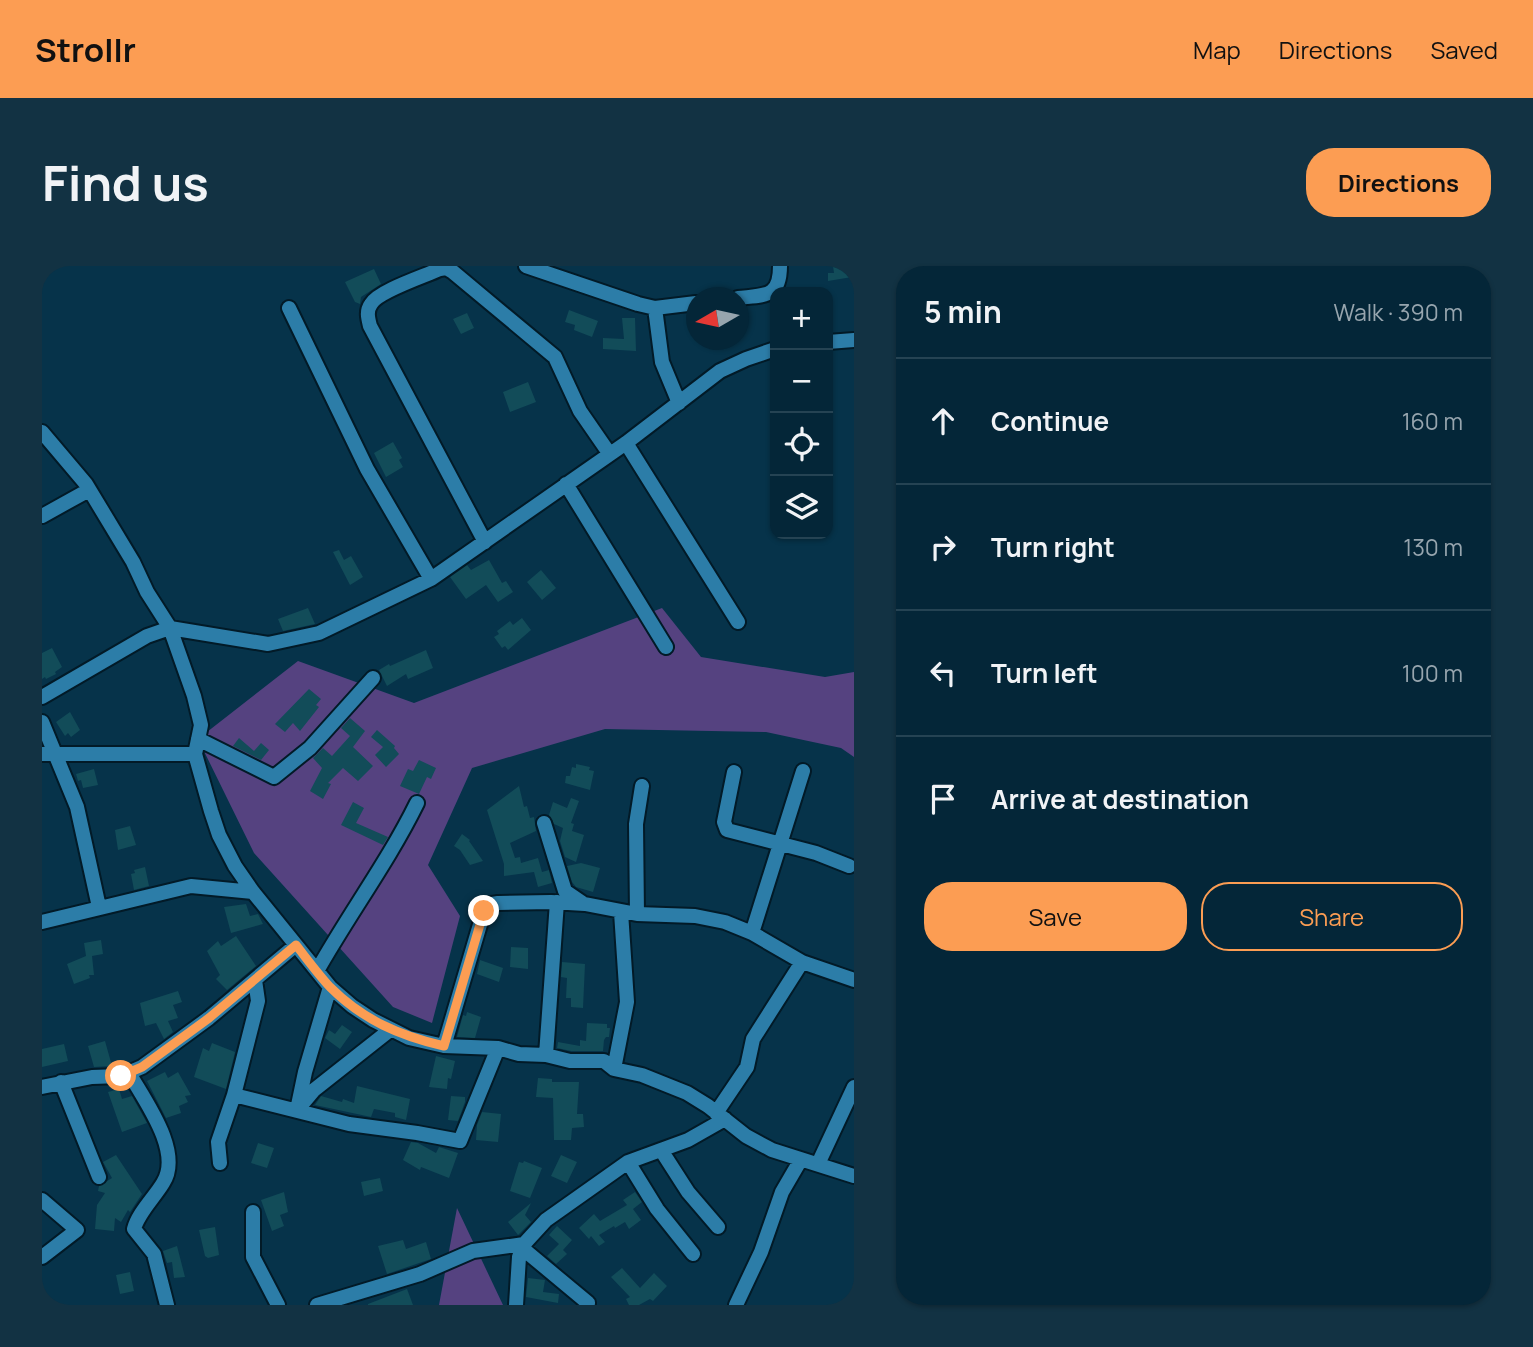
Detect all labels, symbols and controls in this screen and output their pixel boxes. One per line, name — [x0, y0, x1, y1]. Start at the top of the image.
text: Strollr — [35, 27, 136, 72]
text: Map — [1193, 33, 1241, 66]
text: Directions — [1279, 33, 1392, 66]
text: Saved — [1430, 33, 1498, 66]
button: Directions — [1306, 148, 1491, 217]
text: Find us — [42, 149, 209, 216]
north arrow — [686, 287, 749, 350]
map controls — [770, 287, 833, 539]
button: + — [770, 287, 833, 350]
text: 5 min — [924, 291, 1002, 332]
text: Walk · 390 m — [1333, 296, 1463, 328]
button: − — [770, 350, 833, 413]
icon: ahead — [924, 402, 962, 440]
text: Continue — [991, 403, 1109, 439]
text: 160 m — [1402, 405, 1463, 437]
button: locate — [770, 413, 833, 476]
button: layers — [770, 476, 833, 539]
icon: right — [924, 528, 962, 566]
text: Turn right — [991, 529, 1115, 565]
text: 130 m — [1403, 531, 1463, 563]
icon: left — [924, 654, 962, 692]
text: Turn left — [991, 655, 1098, 691]
text: 100 m — [1402, 657, 1463, 689]
icon: arrive — [924, 780, 962, 818]
text: Arrive at destination — [991, 781, 1249, 817]
button: Save — [924, 882, 1187, 951]
button: Share — [1201, 882, 1463, 951]
route end — [468, 895, 499, 926]
route start — [105, 1060, 136, 1091]

